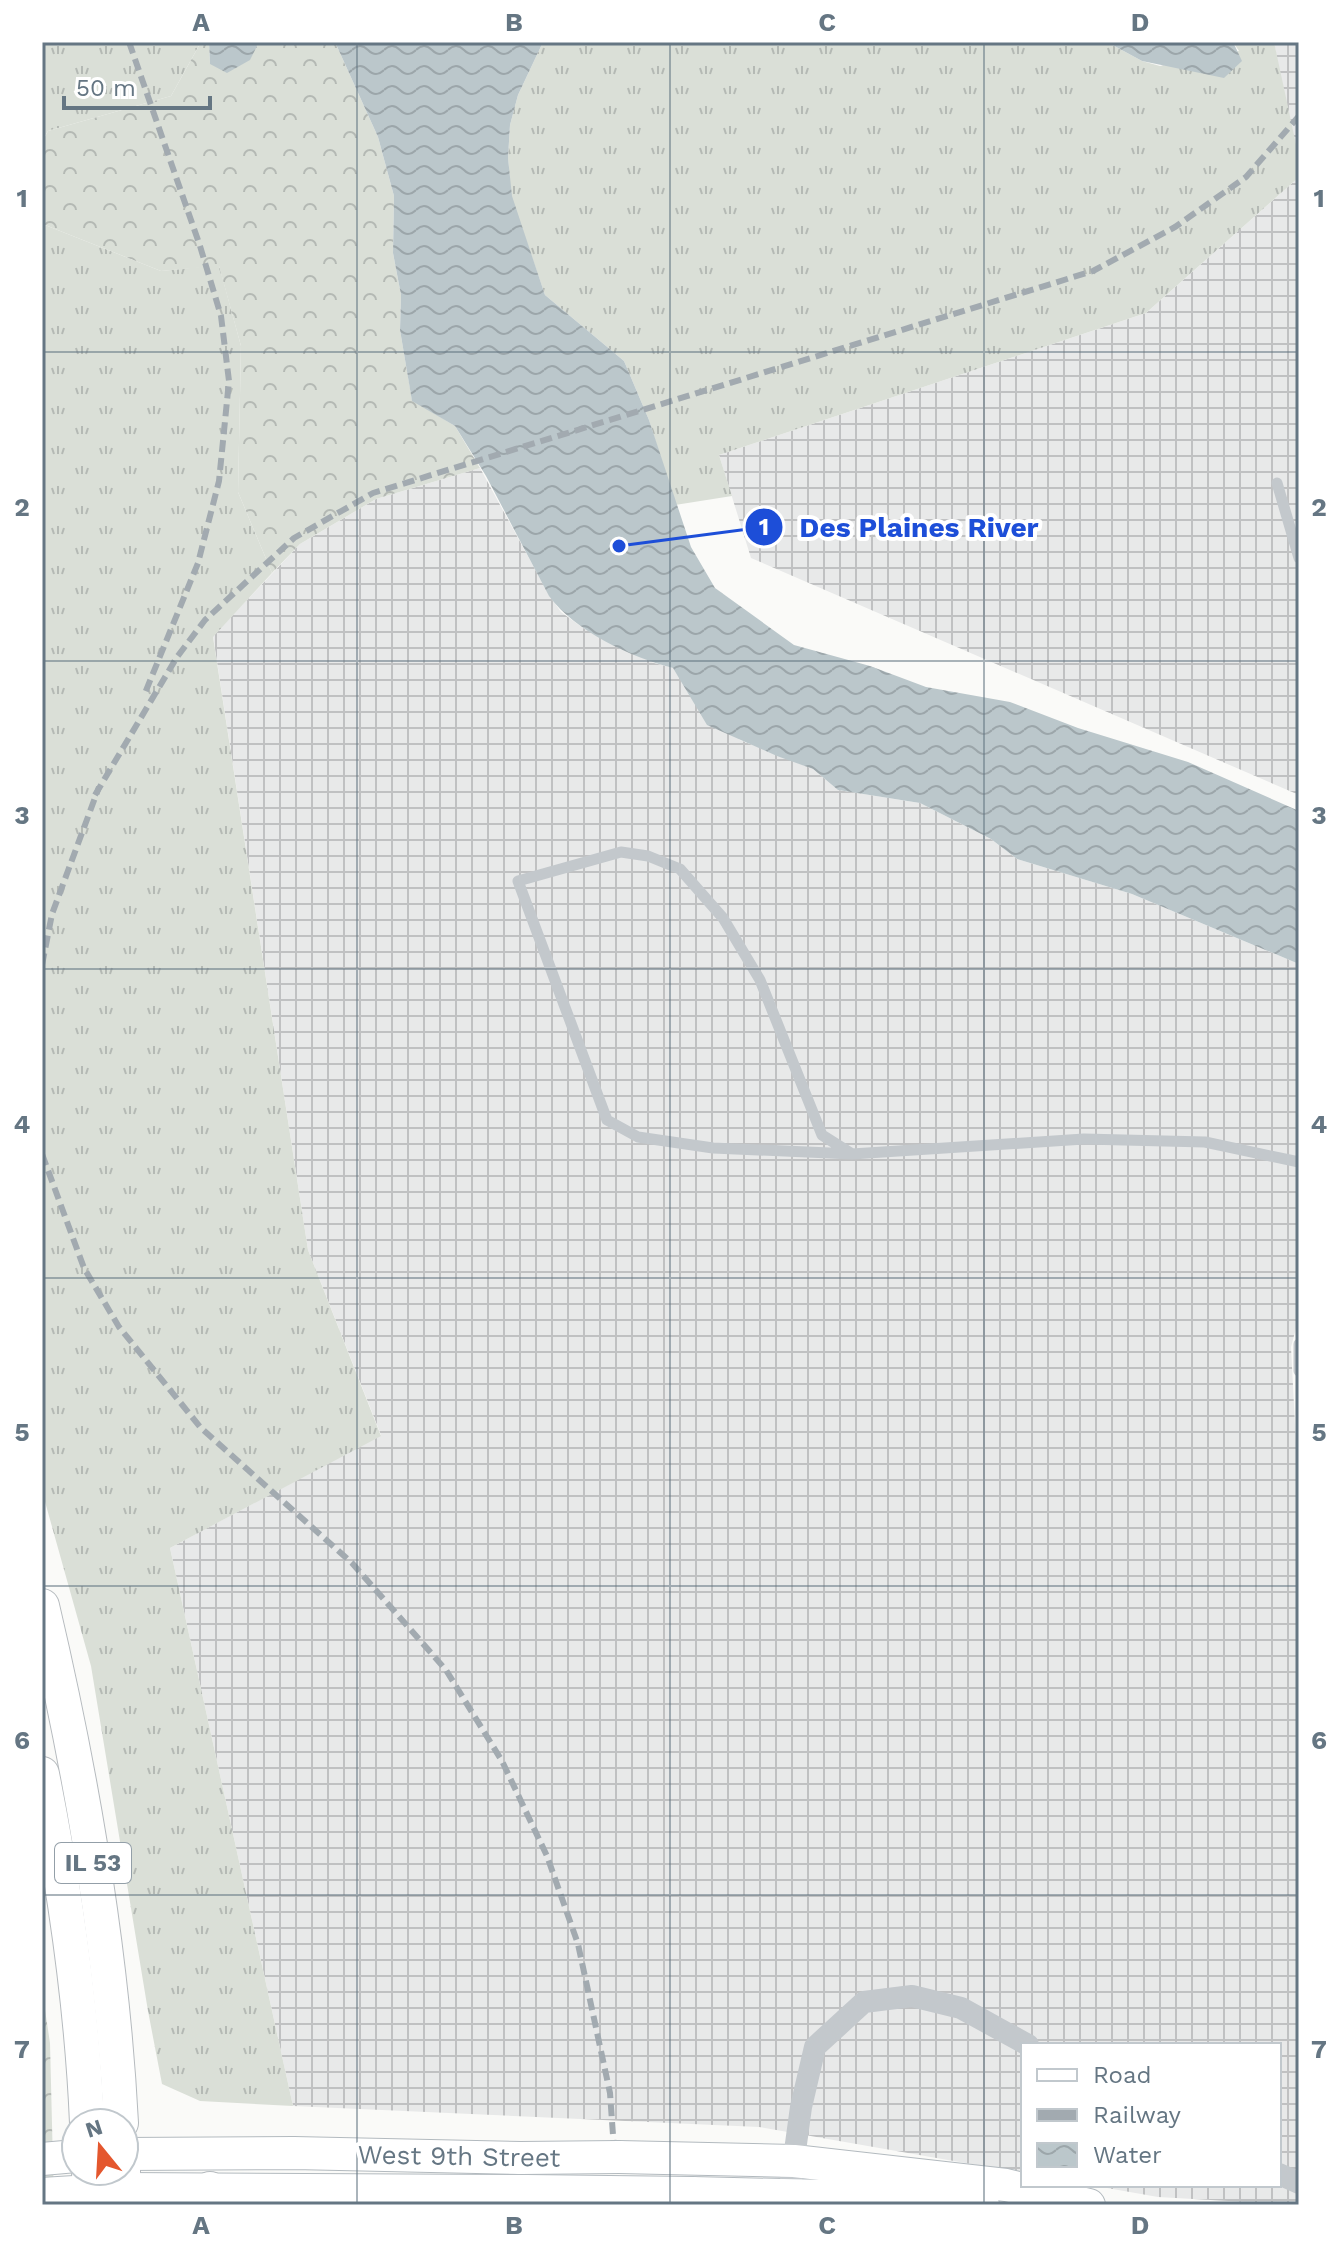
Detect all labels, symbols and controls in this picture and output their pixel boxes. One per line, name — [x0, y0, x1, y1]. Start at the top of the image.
text: A — [192, 7, 210, 37]
text: B — [505, 7, 523, 37]
text: C — [818, 7, 836, 37]
text: D — [1131, 7, 1149, 37]
scale bar — [64, 60, 210, 110]
text: 50 m — [76, 74, 136, 102]
text: 1 — [16, 183, 28, 213]
text: 1 — [1313, 183, 1325, 213]
text: 2 — [14, 492, 30, 522]
text: 2 — [1311, 492, 1327, 522]
callout: Des Plaines River — [744, 501, 1055, 553]
text: Des Plaines River — [799, 511, 1039, 544]
text: 1 — [759, 513, 769, 541]
text: 3 — [14, 800, 30, 830]
text: 3 — [1311, 800, 1327, 830]
text: 4 — [14, 1109, 31, 1139]
text: 4 — [1311, 1109, 1328, 1139]
text: 5 — [14, 1417, 30, 1447]
text: 5 — [1311, 1417, 1327, 1447]
text: 6 — [14, 1725, 30, 1755]
text: 6 — [1311, 1725, 1327, 1755]
road number: IL 53 — [55, 1843, 131, 1883]
text: 7 — [14, 2034, 30, 2064]
text: 7 — [1311, 2034, 1327, 2064]
legend — [1021, 2043, 1281, 2187]
text: Road — [1093, 2061, 1152, 2089]
text: Railway — [1093, 2101, 1182, 2129]
north arrow — [60, 2107, 140, 2187]
text: N — [82, 2114, 106, 2143]
street label: West 9th Street — [357, 2139, 561, 2173]
text: Water — [1093, 2141, 1162, 2169]
text: A — [192, 2210, 210, 2240]
text: B — [505, 2210, 523, 2240]
text: C — [818, 2210, 836, 2240]
text: D — [1131, 2210, 1149, 2240]

